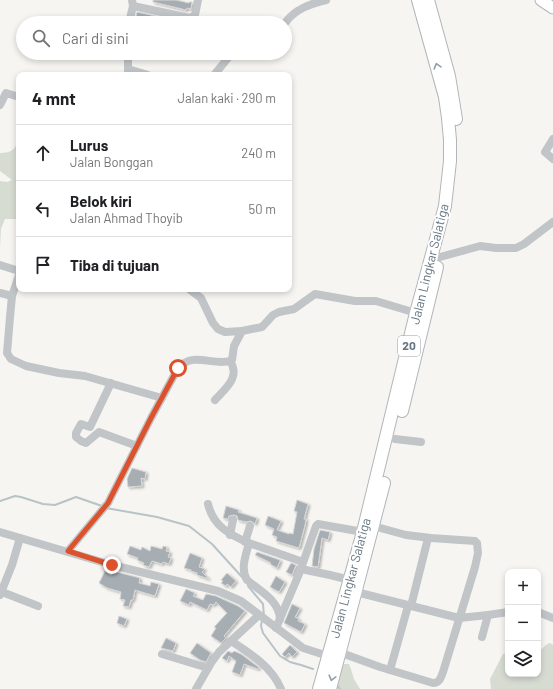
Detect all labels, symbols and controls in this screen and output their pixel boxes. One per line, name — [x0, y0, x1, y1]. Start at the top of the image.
search box — [16, 16, 292, 60]
icon: search — [30, 27, 52, 49]
text: Cari di sini — [62, 29, 129, 47]
one-way arrow — [433, 63, 441, 69]
text: 4 mnt — [32, 88, 76, 108]
text: Jalan kaki · 290 m — [177, 90, 276, 106]
text: Lurus — [70, 136, 108, 154]
icon: ahead — [32, 142, 54, 164]
text: 240 m — [241, 145, 276, 161]
text: Jalan Bonggan — [70, 154, 153, 170]
text: Belok kiri — [70, 192, 132, 210]
icon: left — [32, 198, 54, 220]
text: 50 m — [249, 201, 276, 217]
street label: Jalan Lingkar Salatiga — [406, 202, 452, 326]
text: Jalan Ahmad Thoyib — [70, 210, 183, 226]
icon: arrive — [32, 254, 54, 276]
text: Tiba di tujuan — [70, 256, 159, 274]
road number: 20 — [398, 336, 420, 356]
route start — [169, 359, 187, 377]
street label: Jalan Lingkar Salatiga — [326, 516, 374, 640]
route end — [103, 556, 121, 574]
map controls — [505, 569, 541, 677]
button: + — [505, 569, 541, 605]
button: − — [505, 605, 541, 641]
button: layers — [505, 641, 541, 677]
one-way arrow — [329, 675, 337, 681]

